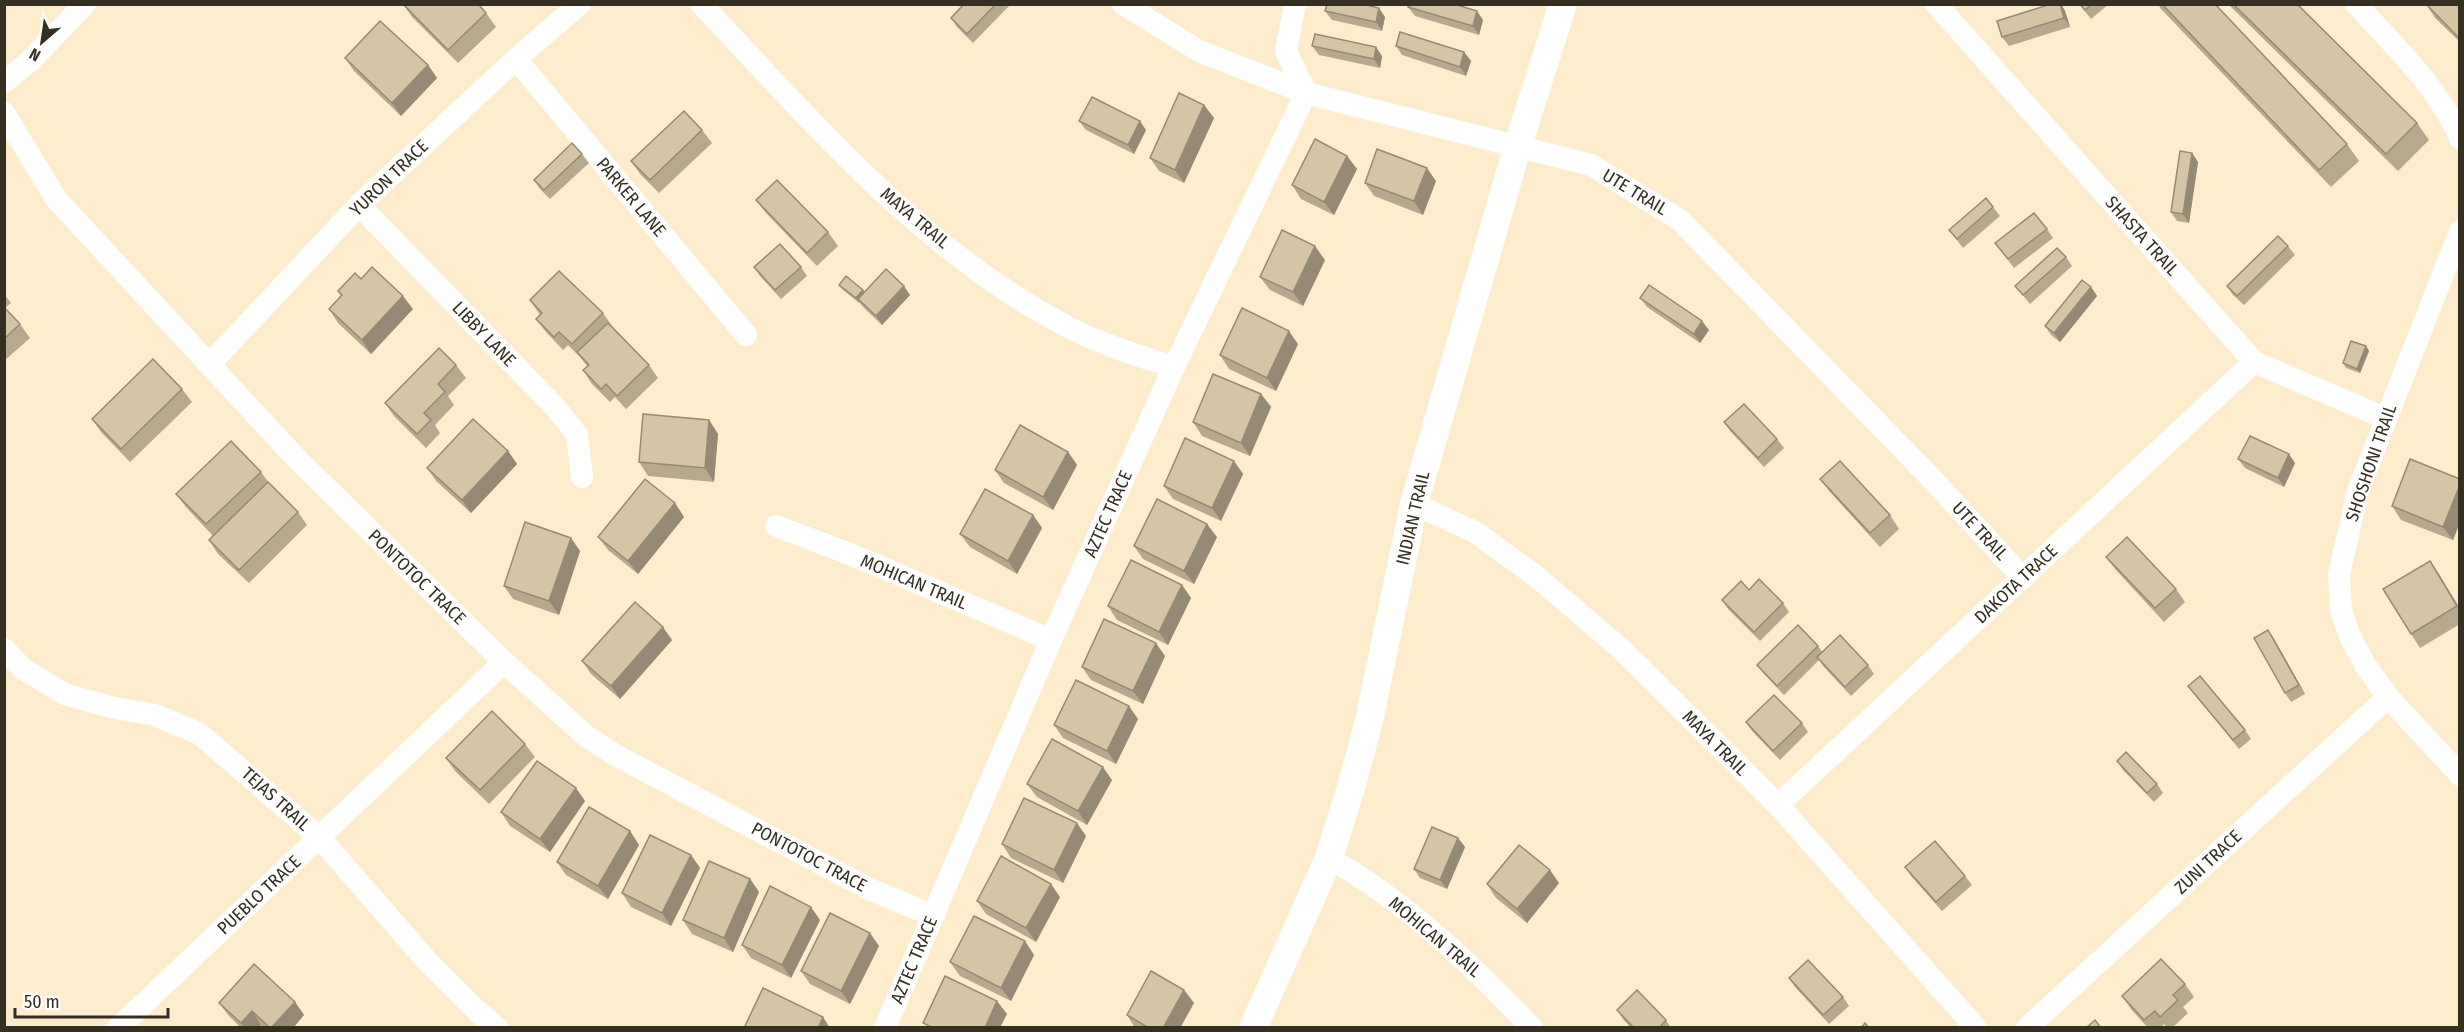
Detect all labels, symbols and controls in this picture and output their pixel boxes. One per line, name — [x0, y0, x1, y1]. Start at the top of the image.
north arrow — [12, 12, 72, 72]
text: N — [26, 44, 44, 65]
street label: YURON TRACE — [345, 135, 433, 221]
street label: PARKER LANE — [592, 153, 670, 241]
street label: UTE TRAIL — [1599, 164, 1671, 220]
street label: MAYA TRAIL — [876, 183, 954, 253]
street label: SHASTA TRAIL — [2101, 192, 2183, 280]
street label: LIBBY LANE — [448, 297, 520, 371]
street label: SHOSHONI TRAIL — [2341, 402, 2401, 524]
street label: AZTEC TRACE — [1079, 467, 1137, 561]
street label: INDIAN TRAIL — [1392, 469, 1434, 567]
street label: UTE TRAIL — [1947, 497, 2013, 565]
street label: PONTOTOC TRACE — [364, 525, 470, 629]
street label: DAKOTA TRACE — [1970, 540, 2062, 628]
street label: MOHICAN TRAIL — [857, 550, 971, 614]
street label: MAYA TRAIL — [1678, 706, 1752, 780]
street label: TEJAS TRAIL — [237, 763, 315, 835]
street label: PONTOTOC TRACE — [748, 817, 870, 897]
street label: ZUNI TRACE — [2170, 825, 2246, 899]
street label: PUEBLO TRACE — [213, 851, 305, 939]
street label: MOHICAN TRAIL — [1384, 892, 1486, 982]
street label: AZTEC TRACE — [886, 913, 942, 1007]
scale bar — [15, 981, 168, 1019]
text: 50 m — [24, 991, 60, 1013]

